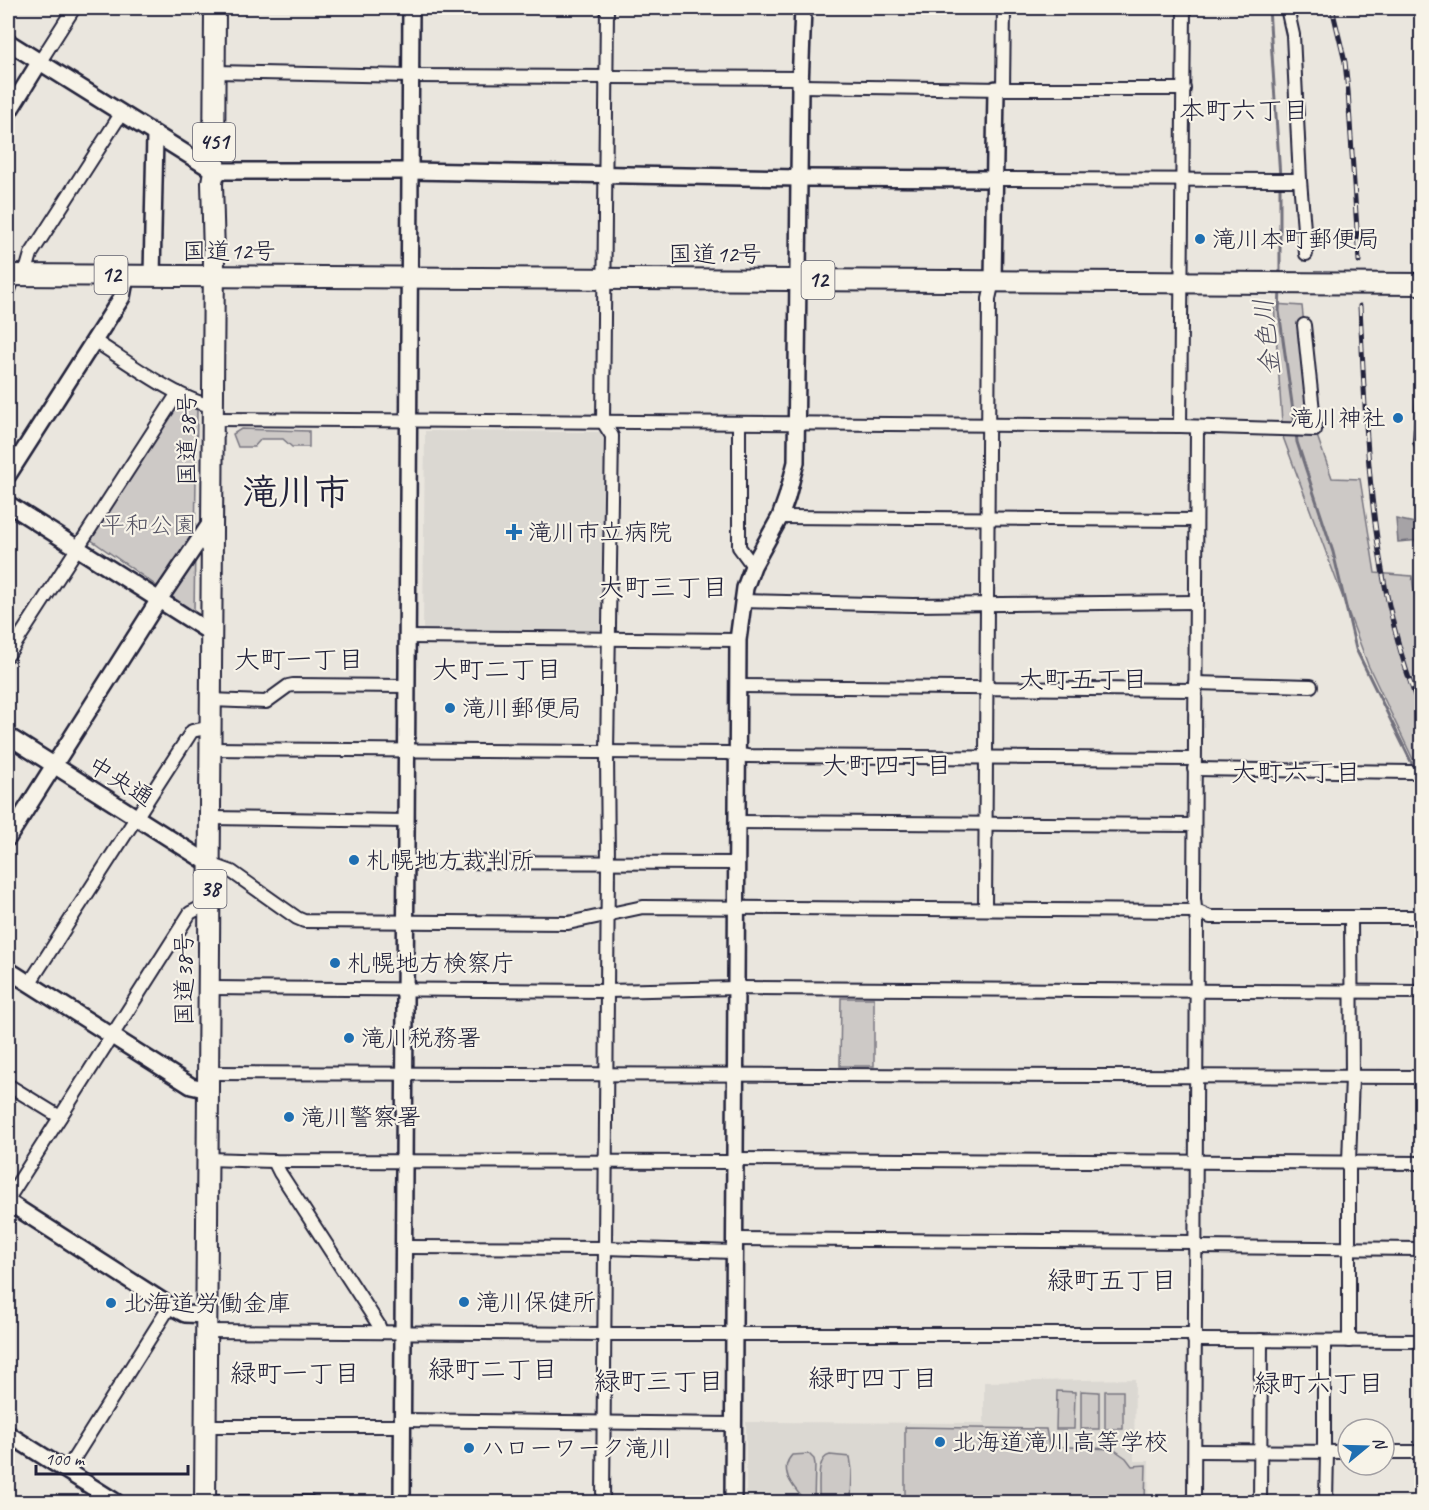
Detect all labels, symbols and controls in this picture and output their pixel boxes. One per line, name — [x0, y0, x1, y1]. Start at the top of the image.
district label: 本町六丁目 — [1179, 94, 1309, 127]
road number: 451 — [193, 123, 235, 161]
place label: 滝川本町郵便局 — [1212, 224, 1380, 254]
marker: 滝川本町郵便局 — [1193, 232, 1207, 246]
street label: 国道12号 — [182, 236, 276, 266]
street label: 国道12号 — [668, 239, 762, 269]
road number: 12 — [94, 256, 128, 294]
road number: 12 — [802, 261, 834, 299]
water label: 金色川 — [1247, 296, 1287, 378]
street label: 国道38号 — [172, 392, 202, 486]
place label: 滝川神社 — [1290, 403, 1386, 433]
marker: 滝川神社 — [1391, 411, 1405, 425]
district label: 滝川市 — [242, 469, 350, 515]
park label: 平和公園 — [101, 510, 197, 540]
place label: 滝川市立病院 — [528, 517, 672, 547]
marker: 滝川市立病院 — [505, 523, 523, 541]
district label: 大町三丁目 — [598, 571, 728, 604]
district label: 大町一丁目 — [234, 643, 364, 676]
district label: 大町二丁目 — [432, 653, 562, 686]
district label: 大町五丁目 — [1018, 663, 1148, 696]
place label: 滝川郵便局 — [462, 693, 582, 723]
marker: 滝川郵便局 — [443, 701, 457, 715]
street label: 中央通 — [83, 749, 159, 813]
district label: 大町四丁目 — [822, 749, 952, 782]
district label: 大町六丁目 — [1231, 756, 1361, 789]
place label: 札幌地方裁判所 — [366, 845, 534, 875]
marker: 札幌地方裁判所 — [347, 853, 361, 867]
road number: 38 — [194, 870, 226, 908]
street label: 国道38号 — [169, 932, 199, 1026]
place label: 札幌地方検察庁 — [347, 948, 515, 978]
marker: 札幌地方検察庁 — [328, 956, 342, 970]
place label: 滝川税務署 — [361, 1023, 481, 1053]
marker: 滝川税務署 — [342, 1031, 356, 1045]
place label: 滝川警察署 — [301, 1102, 421, 1132]
marker: 滝川警察署 — [282, 1110, 296, 1124]
district label: 緑町五丁目 — [1047, 1264, 1177, 1297]
place label: 滝川保健所 — [476, 1287, 596, 1317]
place label: 北海道労働金庫 — [123, 1288, 291, 1318]
marker: 滝川保健所 — [457, 1295, 471, 1309]
marker: 北海道労働金庫 — [104, 1296, 118, 1310]
district label: 緑町二丁目 — [428, 1353, 558, 1386]
district label: 緑町一丁目 — [230, 1357, 360, 1390]
district label: 緑町四丁目 — [808, 1362, 938, 1395]
district label: 緑町三丁目 — [594, 1365, 724, 1398]
district label: 緑町六丁目 — [1254, 1367, 1384, 1400]
north arrow — [1336, 1417, 1396, 1477]
place label: 北海道滝川高等学校 — [952, 1427, 1168, 1457]
place label: ハローワーク滝川 — [481, 1433, 673, 1463]
marker: 北海道滝川高等学校 — [933, 1435, 947, 1449]
text: N — [1368, 1435, 1391, 1453]
scale bar — [36, 1438, 188, 1476]
marker: ハローワーク滝川 — [462, 1441, 476, 1455]
text: 100 m — [45, 1448, 86, 1470]

